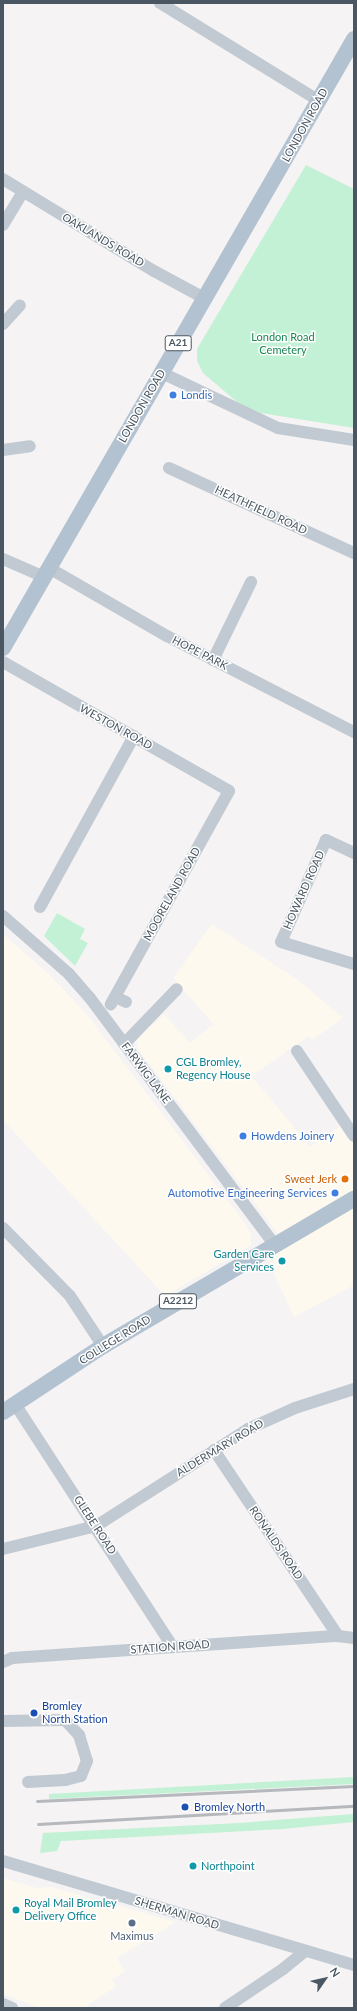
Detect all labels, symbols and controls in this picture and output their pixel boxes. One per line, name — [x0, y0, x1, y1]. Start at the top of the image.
street label: LONDON ROAD — [279, 86, 331, 164]
street label: OAKLANDS ROAD — [60, 210, 146, 270]
park label: London Road Cemetery — [251, 331, 315, 357]
road number: A21 — [164, 335, 192, 351]
street label: LONDON ROAD — [116, 367, 168, 445]
place label: Londis — [181, 388, 212, 402]
marker: Londis — [168, 390, 178, 400]
street label: HEATHFIELD ROAD — [213, 483, 309, 537]
street label: HOPE PARK — [170, 633, 230, 673]
street label: WESTON ROAD — [77, 702, 155, 752]
street label: MOORELAND ROAD — [141, 845, 203, 943]
street label: HOWARD ROAD — [281, 849, 327, 931]
street label: FARWIG LANE — [119, 1040, 173, 1106]
place label: CGL Bromley, Regency House — [176, 1056, 251, 1082]
marker: CGL Bromley, Regency House — [163, 1064, 173, 1074]
place label: Howdens Joinery — [251, 1129, 335, 1143]
marker: Howdens Joinery — [238, 1131, 248, 1141]
place label: Sweet Jerk — [284, 1172, 337, 1186]
marker: Sweet Jerk — [340, 1174, 350, 1184]
place label: Automotive Engineering Services — [168, 1186, 327, 1200]
marker: Automotive Engineering Services — [330, 1188, 340, 1198]
place label: Garden Care Services — [213, 1248, 274, 1274]
marker: Garden Care Services — [277, 1256, 287, 1266]
road number: A2212 — [158, 1293, 198, 1309]
street label: COLLEGE ROAD — [77, 1313, 153, 1367]
street label: ALDERMARY ROAD — [174, 1417, 266, 1479]
street label: GLEBE ROAD — [71, 1493, 119, 1557]
street label: RONALDS ROAD — [247, 1504, 305, 1582]
street label: STATION ROAD — [130, 1638, 210, 1656]
place label: Bromley North Station — [42, 1700, 108, 1726]
marker: Bromley North Station — [29, 1708, 39, 1718]
place label: Bromley North — [194, 1800, 265, 1814]
marker: Bromley North — [179, 1801, 191, 1813]
place label: Northpoint — [201, 1859, 255, 1873]
marker: Northpoint — [188, 1861, 198, 1871]
street label: SHERMAN ROAD — [133, 1894, 221, 1932]
place label: Royal Mail Bromley Delivery Office — [24, 1897, 117, 1923]
marker: Royal Mail Bromley Delivery Office — [11, 1905, 21, 1915]
marker: Maximus — [127, 1918, 137, 1928]
place label: Maximus — [110, 1929, 154, 1943]
north arrow — [305, 1959, 345, 1999]
text: N — [328, 1965, 343, 1979]

